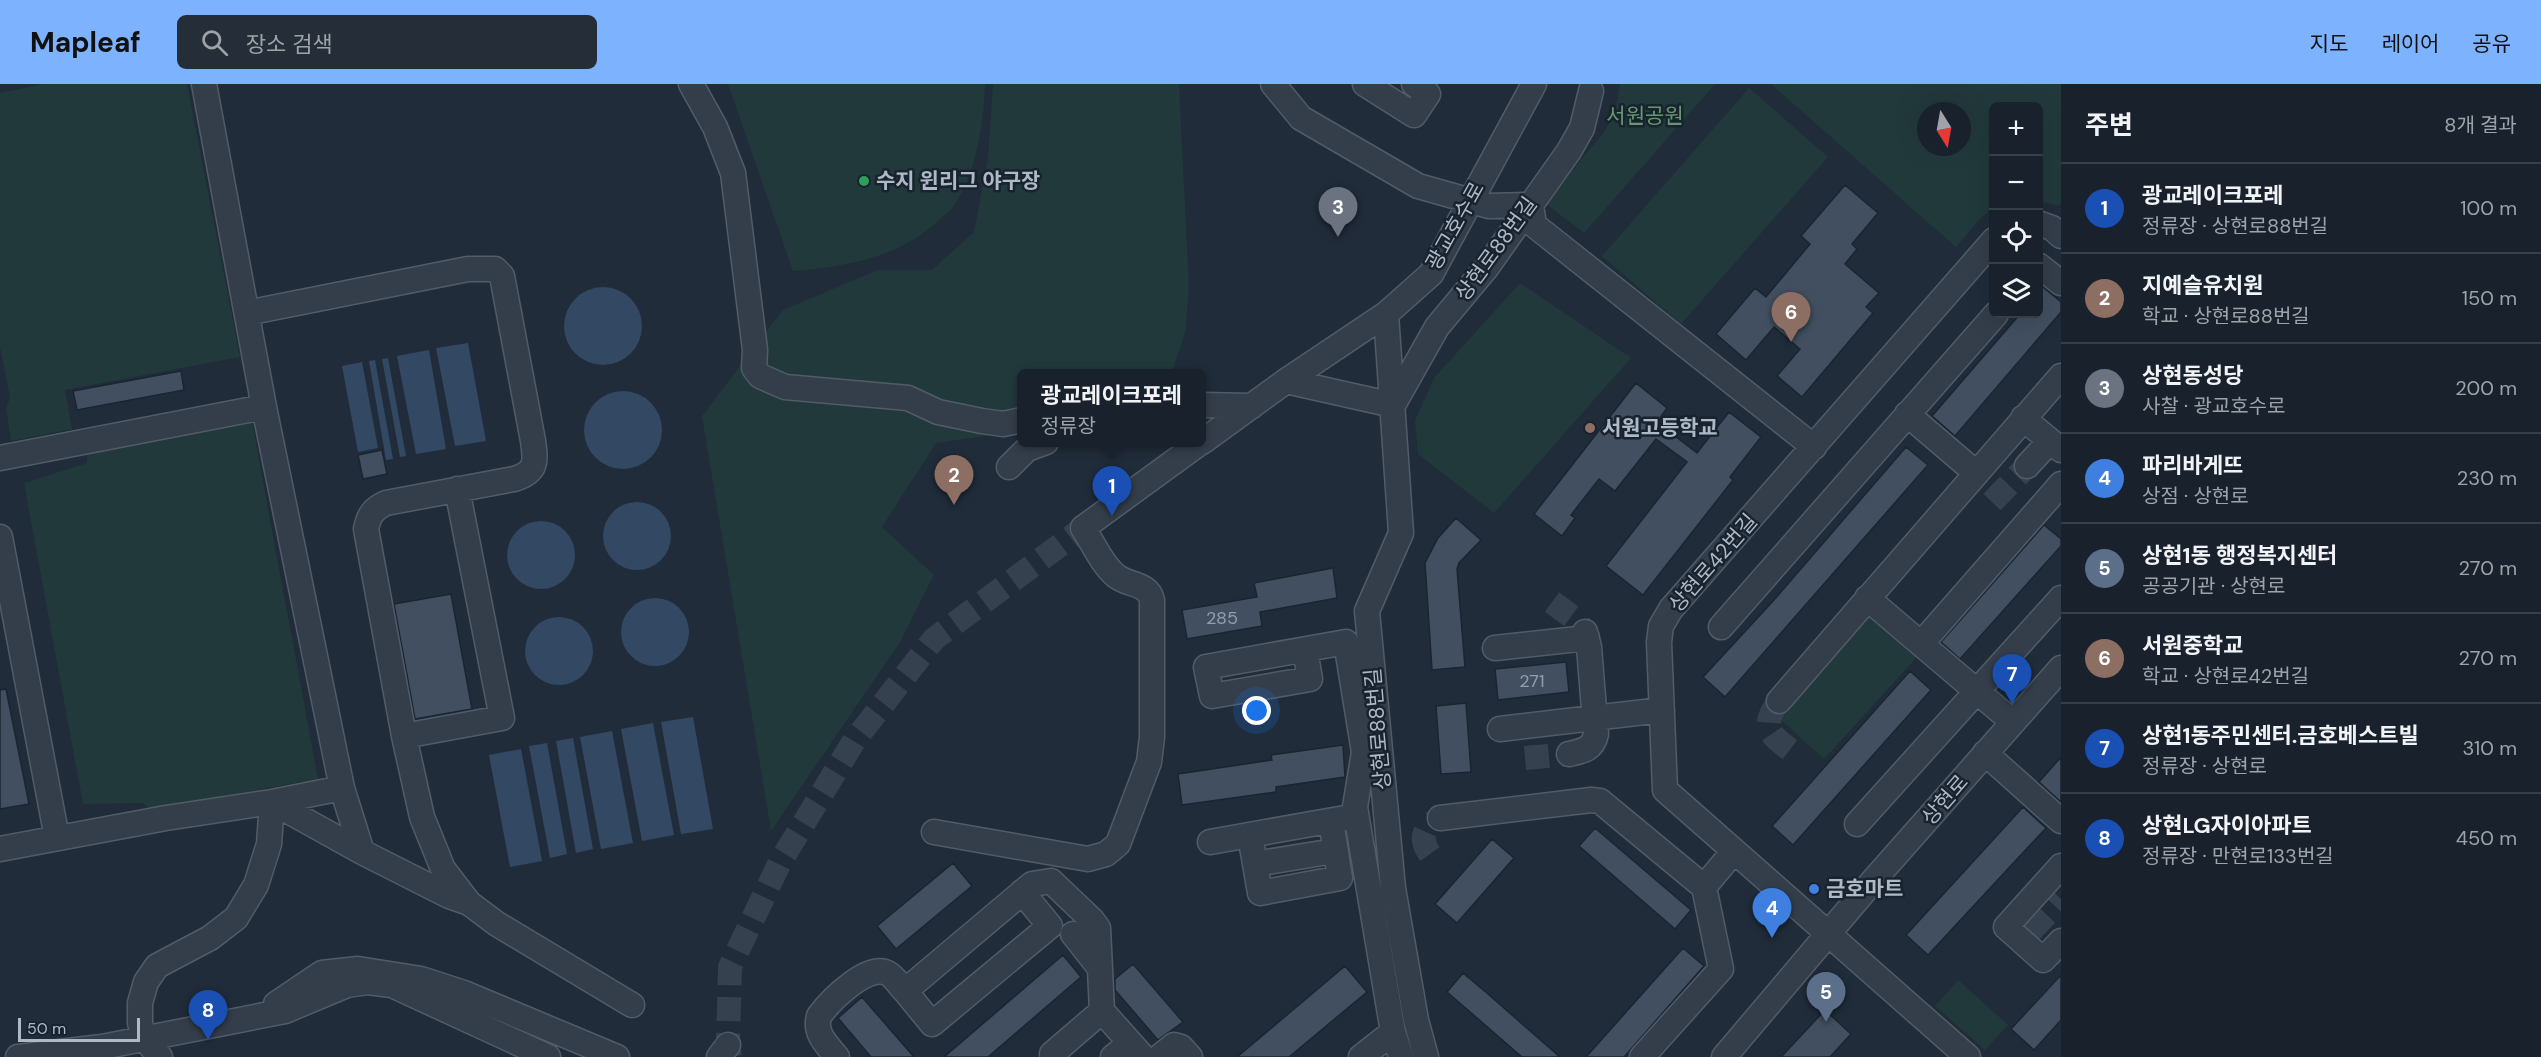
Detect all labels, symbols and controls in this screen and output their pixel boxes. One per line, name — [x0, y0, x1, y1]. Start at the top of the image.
search box — [177, 15, 597, 69]
text: Mapleaf — [30, 24, 141, 61]
icon: search — [198, 26, 231, 59]
text: 장소 검색 — [246, 30, 333, 59]
text: 지도 — [2310, 30, 2348, 58]
text: 레이어 — [2381, 30, 2439, 58]
text: 공유 — [2472, 30, 2511, 58]
park label: 서원공원 — [1606, 102, 1684, 130]
north arrow — [1917, 102, 1971, 156]
map controls — [1989, 102, 2043, 318]
button: + — [1989, 102, 2043, 156]
text: 주변 — [2085, 108, 2133, 142]
text: 8개 결과 — [2444, 112, 2517, 138]
button: − — [1989, 156, 2043, 210]
place label: 수지 윈리그 야구장 — [876, 167, 1040, 195]
marker: 수지 윈리그 야구장 — [857, 174, 871, 188]
street label: 광교호수로 — [1419, 177, 1491, 275]
text: 광교레이크포레 — [2142, 181, 2284, 210]
pin: 3 — [1318, 188, 1358, 237]
street label: 상현로88번길 — [1449, 191, 1543, 307]
text: 1 — [2101, 195, 2108, 221]
text: 100 m — [2460, 195, 2517, 221]
button: locate — [1989, 210, 2043, 264]
text: 정류장 · 상현로88번길 — [2142, 213, 2328, 239]
button: layers — [1989, 264, 2043, 318]
text: 지예슬유치원 — [2142, 271, 2263, 300]
text: 2 — [2099, 285, 2110, 311]
text: 150 m — [2462, 285, 2517, 311]
pin: 6 — [1772, 292, 1810, 342]
text: 학교 · 상현로88번길 — [2142, 303, 2310, 329]
text: 상현동성당 — [2142, 361, 2243, 390]
popup — [1017, 369, 1206, 447]
text: 3 — [2098, 375, 2111, 401]
text: 200 m — [2455, 375, 2517, 401]
text: 광교레이크포레 — [1041, 381, 1182, 410]
text: 사찰 · 광교호수로 — [2142, 393, 2285, 419]
text: 정류장 — [1041, 413, 1096, 439]
place label: 서원고등학교 — [1602, 414, 1718, 442]
marker: 서원고등학교 — [1583, 421, 1597, 435]
text: 파리바게뜨 — [2142, 451, 2243, 480]
pin: 2 — [934, 456, 974, 505]
text: 4 — [2098, 465, 2111, 491]
text: 230 m — [2457, 465, 2517, 491]
pin: 1 — [1092, 466, 1132, 516]
text: 상점 · 상현로 — [2142, 483, 2249, 509]
street label: 상현로42번길 — [1663, 508, 1763, 618]
text: 상현1동 행정복지센터 — [2142, 541, 2337, 570]
text: 5 — [2098, 555, 2111, 581]
text: 270 m — [2459, 555, 2517, 581]
text: 공공기관 · 상현로 — [2142, 573, 2285, 599]
house number: 285 — [1206, 606, 1238, 630]
text: 서원중학교 — [2142, 631, 2243, 660]
text: 6 — [2098, 645, 2111, 671]
text: 270 m — [2459, 645, 2517, 671]
pin: 7 — [1992, 654, 2032, 704]
text: 학교 · 상현로42번길 — [2142, 663, 2309, 689]
street label: 상현로88번길 — [1359, 667, 1397, 791]
house number: 271 — [1519, 669, 1545, 693]
your location — [1242, 696, 1271, 725]
text: 상현1동주민센터.금호베스트빌 — [2142, 721, 2419, 750]
text: 7 — [2099, 735, 2110, 761]
text: 310 m — [2462, 735, 2517, 761]
text: 정류장 · 상현로 — [2142, 753, 2267, 779]
street label: 상현로 — [1915, 769, 1975, 831]
text: 상현LG자이아파트 — [2142, 811, 2312, 840]
text: 8 — [2098, 825, 2111, 851]
text: 450 m — [2456, 825, 2517, 851]
text: 정류장 · 만현로133번길 — [2142, 843, 2334, 869]
place label: 금호마트 — [1826, 875, 1903, 903]
marker: 금호마트 — [1807, 882, 1821, 896]
pin: 4 — [1752, 888, 1792, 938]
pin: 5 — [1806, 972, 1846, 1022]
pin: 8 — [188, 990, 228, 1040]
scale bar — [18, 1015, 140, 1042]
text: 50 m — [27, 1018, 66, 1039]

